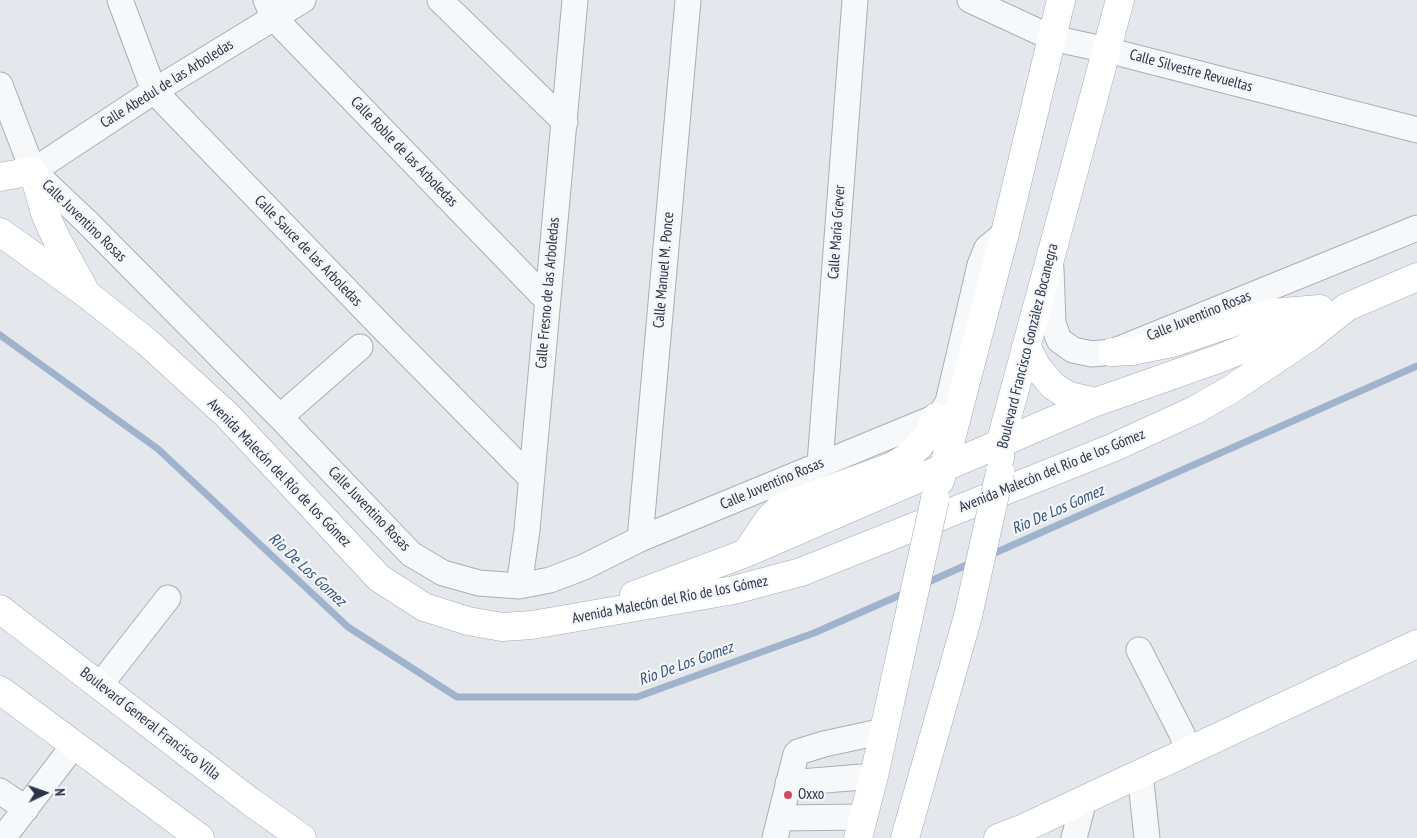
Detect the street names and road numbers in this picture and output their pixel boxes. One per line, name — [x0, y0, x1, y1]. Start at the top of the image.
street label: Calle Abedul de las Arboledas — [97, 36, 237, 132]
street label: Calle Silvestre Revueltas — [1127, 46, 1255, 96]
street label: Calle Roble de las Arboledas — [347, 93, 461, 211]
street label: Calle Juventino Rosas — [38, 176, 130, 266]
street label: Calle María Grever — [825, 184, 849, 280]
street label: Calle Sauce de las Arboledas — [250, 192, 366, 310]
street label: Calle Manuel M. Ponce — [650, 211, 678, 329]
street label: Calle Fresno de las Arboledas — [532, 217, 564, 369]
street label: Boulevard Francisco González Bocanegra — [994, 242, 1062, 450]
street label: Calle Juventino Rosas — [1144, 287, 1254, 345]
street label: Avenida Malecón del Río de los Gómez — [203, 395, 355, 551]
street label: Avenida Malecón del Río de los Gómez — [956, 425, 1148, 517]
street label: Calle Juventino Rosas — [718, 454, 826, 514]
street label: Calle Juventino Rosas — [324, 463, 414, 555]
street label: Avenida Malecón del Río de los Gómez — [570, 572, 770, 628]
street label: Boulevard General Francisco Villa — [76, 664, 224, 784]

